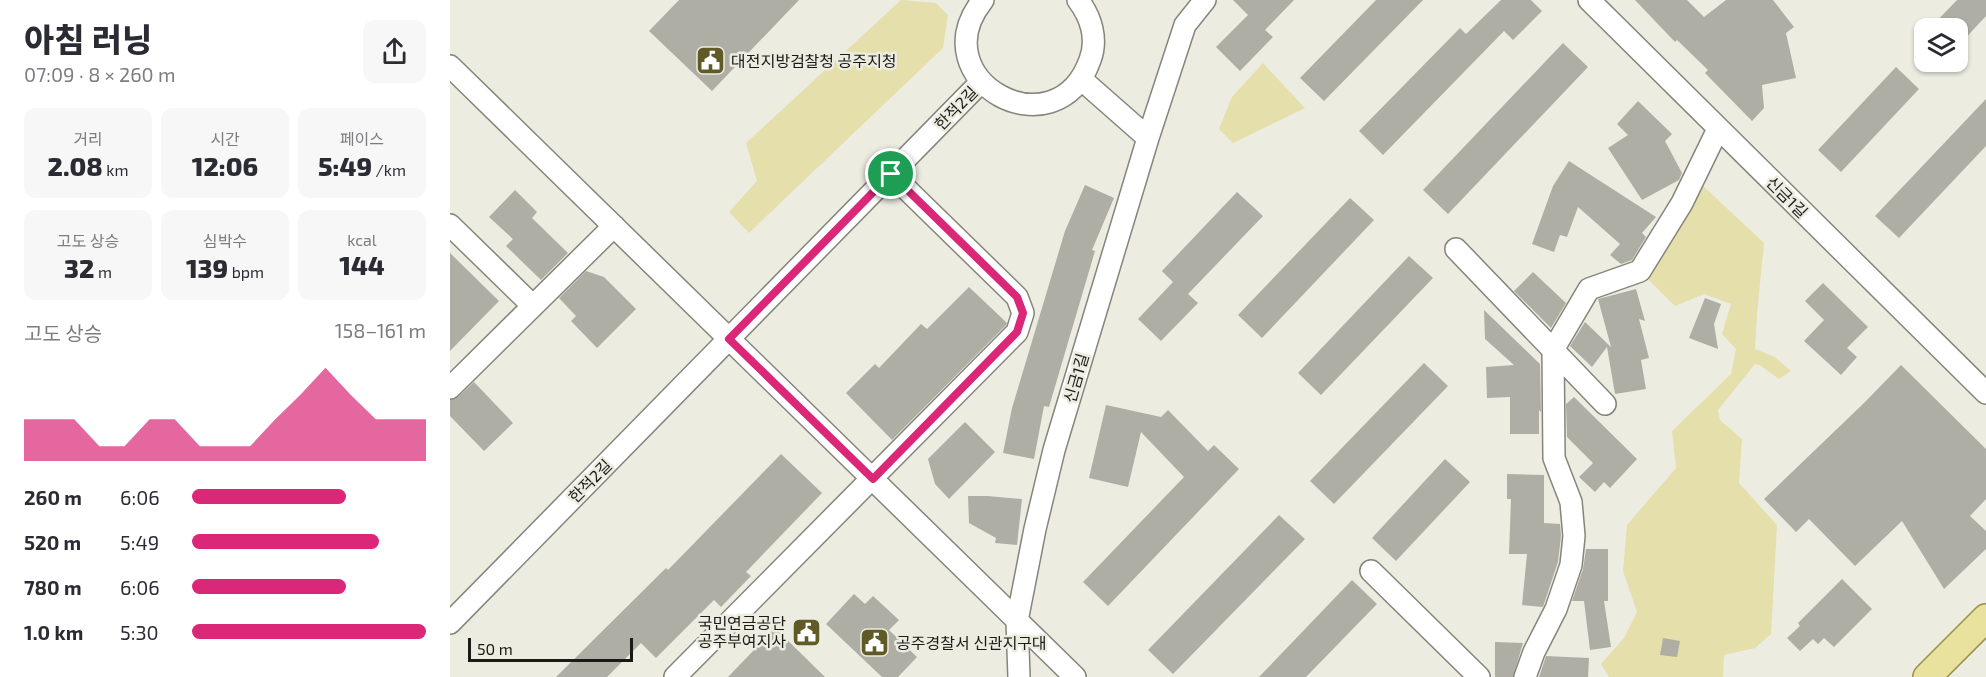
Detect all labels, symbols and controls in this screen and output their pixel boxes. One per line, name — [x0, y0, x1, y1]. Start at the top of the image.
map controls — [1914, 18, 1968, 72]
button: layers — [1914, 18, 1968, 72]
text: 아침 러닝 — [24, 19, 152, 59]
button: share — [363, 20, 426, 83]
public building icon: 대전지방검찰청 공주지청 — [694, 45, 726, 77]
place label: 대전지방검찰청 공주지청 — [731, 51, 897, 70]
text: 07:09 · 8 × 260 m — [24, 62, 176, 86]
street label: 한적2길 — [930, 82, 981, 133]
text: 거리 — [73, 129, 103, 148]
text: 시간 — [210, 129, 240, 148]
text: 페이스 — [340, 129, 384, 148]
pin — [865, 148, 916, 199]
text: 2.08 — [48, 150, 103, 181]
text: 12:06 — [192, 150, 258, 181]
text: 5:49 — [318, 150, 372, 181]
icon: arrive — [874, 157, 907, 190]
text: km — [103, 160, 128, 179]
text: /km — [372, 160, 406, 179]
street label: 신금1길 — [1763, 172, 1812, 221]
text: kcal — [347, 230, 377, 249]
text: 고도 상승 — [57, 231, 119, 250]
text: 심박수 — [203, 231, 247, 250]
text: 144 — [339, 249, 385, 280]
text: 32 — [64, 252, 94, 283]
text: 139 — [186, 252, 228, 283]
text: m — [94, 262, 112, 281]
text: bpm — [228, 262, 264, 281]
text: 158–161 m — [335, 318, 426, 342]
text: 고도 상승 — [24, 321, 102, 345]
street label: 신금1길 — [1059, 351, 1092, 405]
street label: 한적2길 — [564, 455, 615, 506]
text: 260 m — [24, 485, 82, 509]
text: 6:06 — [120, 485, 160, 509]
text: 520 m — [24, 530, 81, 554]
text: 5:49 — [120, 530, 159, 554]
text: 780 m — [24, 575, 82, 599]
text: 6:06 — [120, 575, 160, 599]
place label: 국민연금공단 공주부여지사 — [698, 613, 786, 650]
public building icon: 국민연금공단 공주부여지사 — [791, 616, 823, 648]
text: 1.0 km — [24, 620, 83, 644]
text: 5:30 — [120, 620, 159, 644]
public building icon: 공주경찰서 신관지구대 — [859, 627, 891, 659]
place label: 공주경찰서 신관지구대 — [896, 633, 1047, 652]
scale bar — [468, 635, 633, 662]
text: 50 m — [477, 639, 513, 658]

